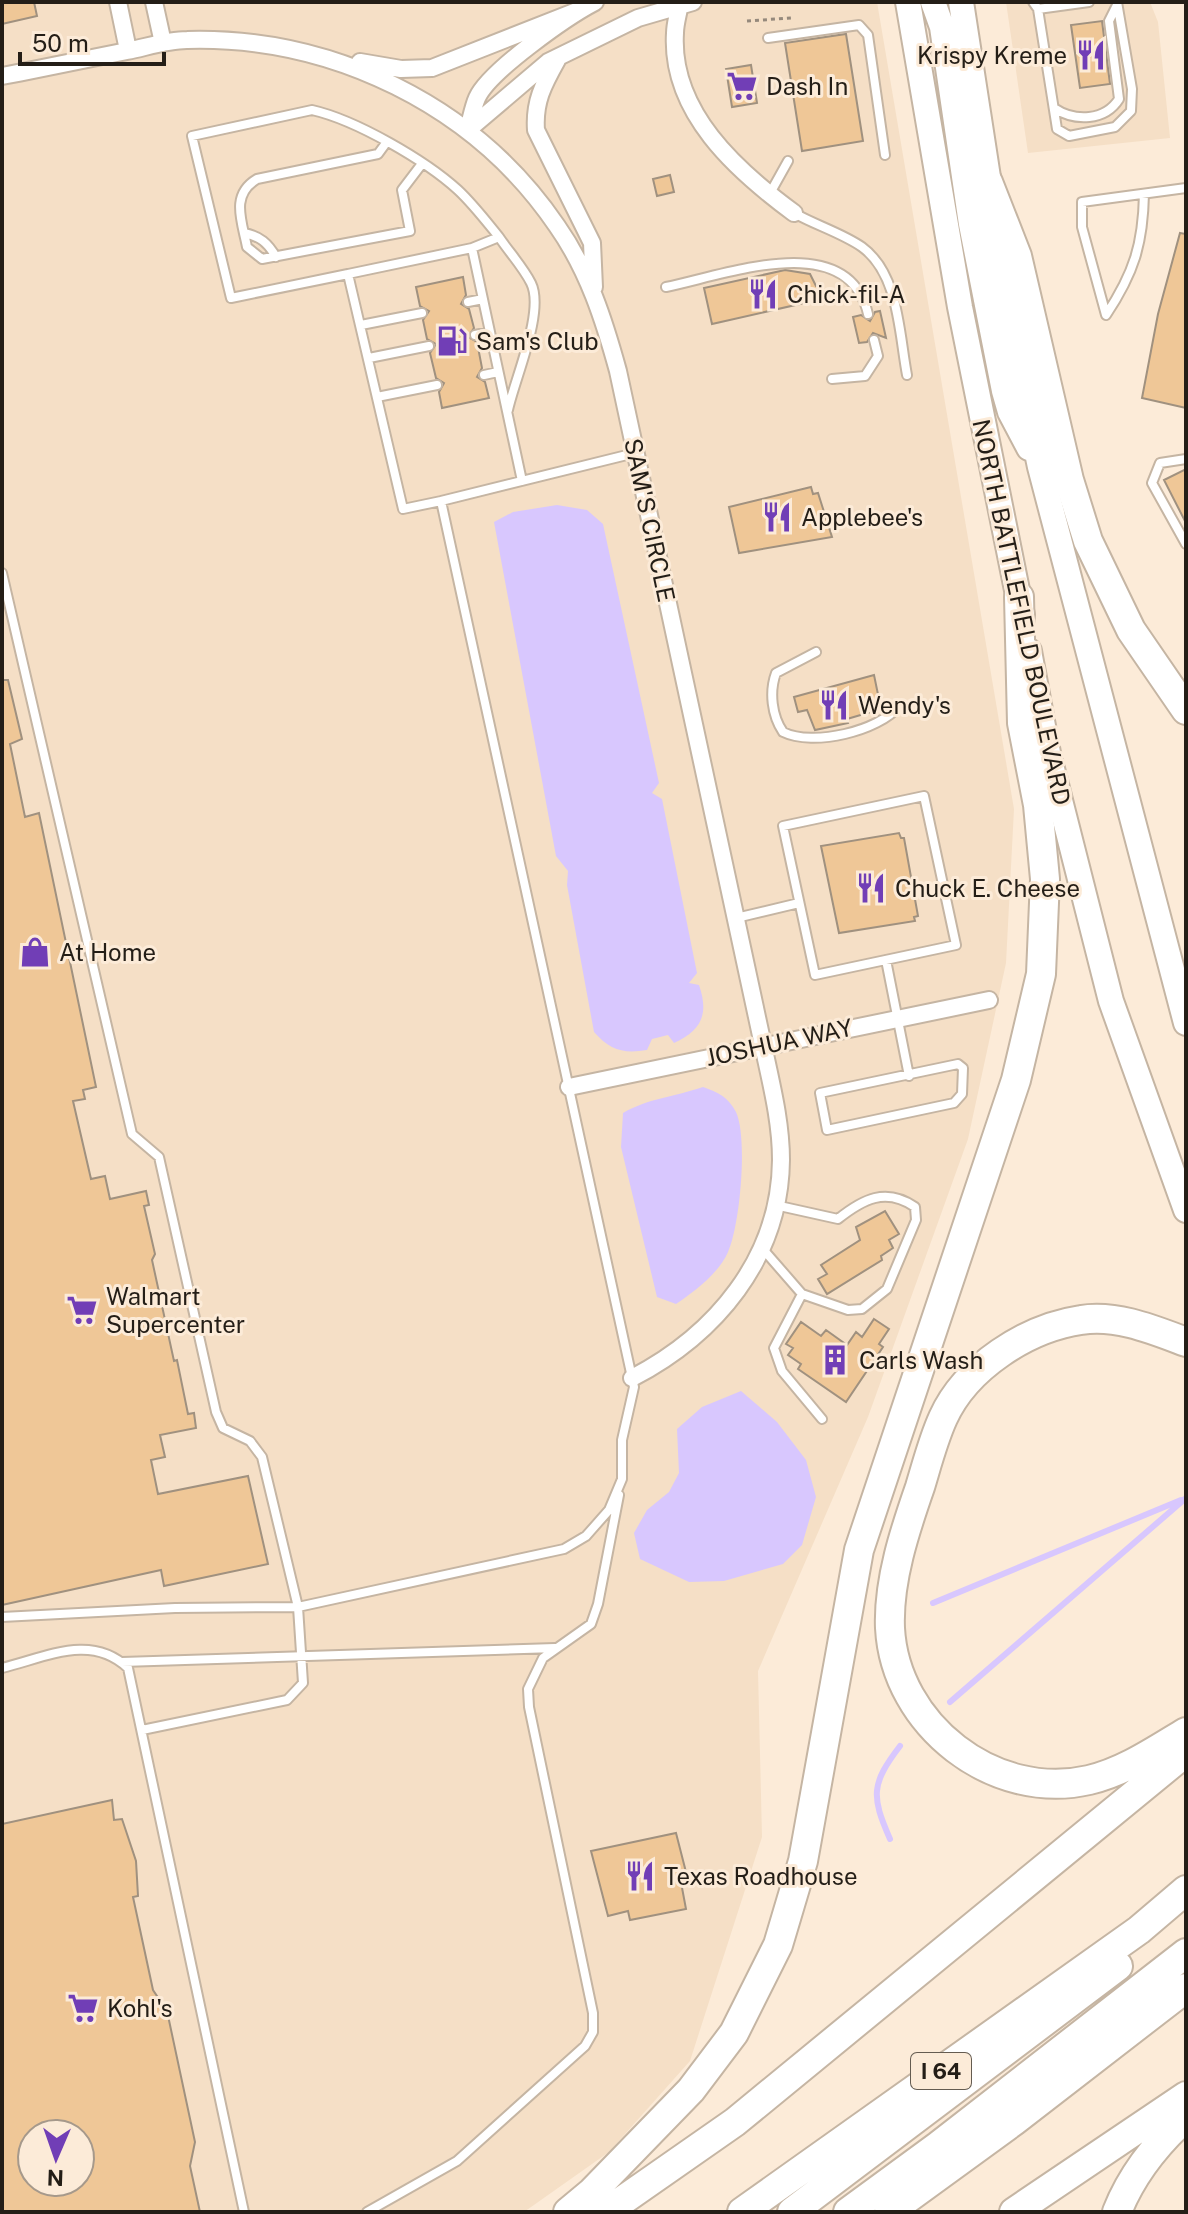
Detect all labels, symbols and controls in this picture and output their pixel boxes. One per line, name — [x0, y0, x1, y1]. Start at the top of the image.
scale bar — [20, 16, 164, 66]
text: 50 m — [32, 29, 89, 57]
restaurant icon: Krispy Kreme — [1074, 38, 1108, 72]
place label: Krispy Kreme — [917, 41, 1067, 69]
supermarket icon: Dash In — [725, 69, 759, 103]
place label: Dash In — [766, 72, 848, 100]
restaurant icon: Chick-fil-A — [746, 277, 780, 311]
place label: Chick-fil-A — [787, 280, 906, 308]
fuel station icon: Sam's Club — [435, 324, 469, 358]
place label: Sam's Club — [476, 327, 599, 355]
street label: NORTH BATTLEFIELD BOULEVARD — [967, 417, 1077, 807]
street label: SAM'S CIRCLE — [619, 436, 681, 604]
restaurant icon: Applebee's — [760, 500, 794, 534]
place label: Applebee's — [801, 503, 923, 531]
restaurant icon: Wendy's — [817, 688, 851, 722]
place label: Wendy's — [858, 691, 951, 719]
restaurant icon: Chuck E. Cheese — [854, 871, 888, 905]
place label: Chuck E. Cheese — [895, 874, 1080, 902]
shop icon: At Home — [18, 935, 52, 969]
place label: At Home — [59, 938, 156, 966]
street label: JOSHUA WAY — [703, 1013, 855, 1071]
place label: Walmart Supercenter — [106, 1282, 245, 1338]
supermarket icon: Walmart Supercenter — [65, 1293, 99, 1327]
building icon: Carls Wash — [818, 1343, 852, 1377]
place label: Carls Wash — [859, 1346, 983, 1374]
restaurant icon: Texas Roadhouse — [623, 1859, 657, 1893]
place label: Texas Roadhouse — [664, 1862, 857, 1890]
supermarket icon: Kohl's — [66, 1991, 100, 2025]
place label: Kohl's — [107, 1994, 173, 2022]
road number: I 64 — [911, 2053, 971, 2089]
north arrow — [16, 2118, 96, 2198]
text: N — [46, 2165, 64, 2191]

